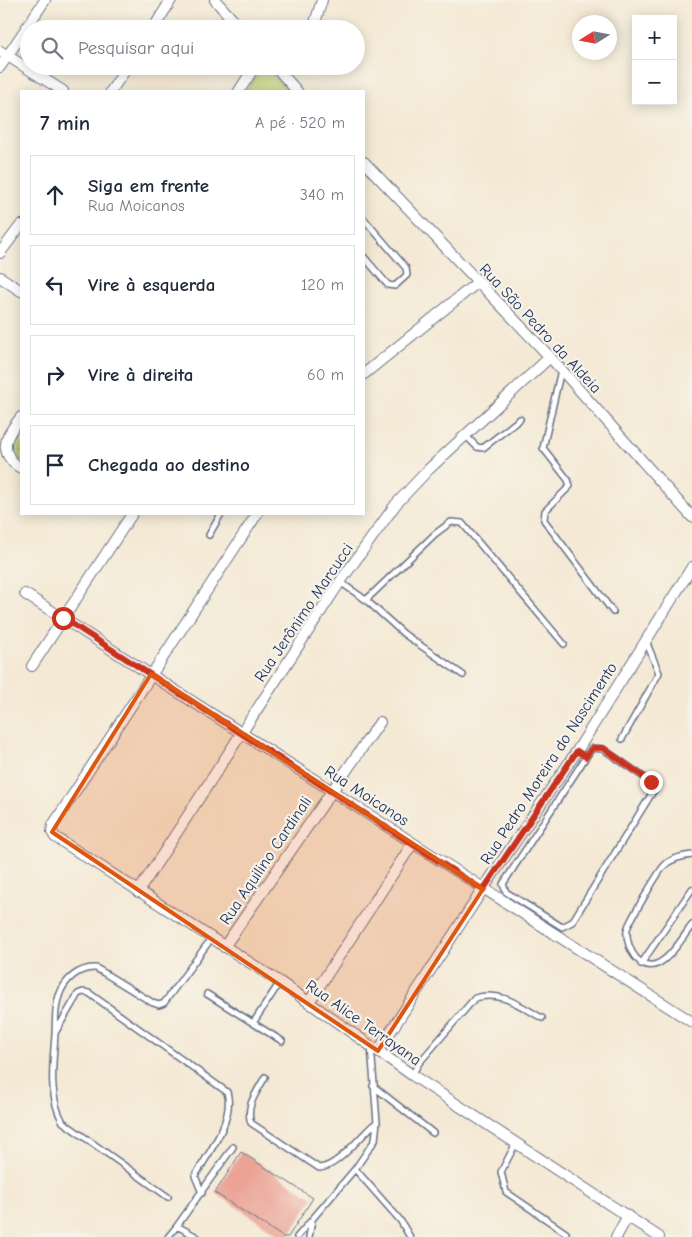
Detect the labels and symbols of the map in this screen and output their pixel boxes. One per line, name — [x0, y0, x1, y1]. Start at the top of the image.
north arrow — [572, 15, 617, 60]
street label: Rua São Pedro da Aldeia — [476, 260, 605, 397]
street label: Rua Jerônimo Marcucci — [251, 540, 357, 685]
route start — [52, 607, 75, 630]
street label: Rua Pedro Moreira do Nascimento — [477, 659, 621, 868]
street label: Rua Moicanos — [321, 762, 412, 830]
route end — [640, 771, 663, 794]
street label: Rua Aquilino Cardinali — [216, 793, 315, 928]
street label: Rua Alice Terrayana — [302, 976, 425, 1069]

